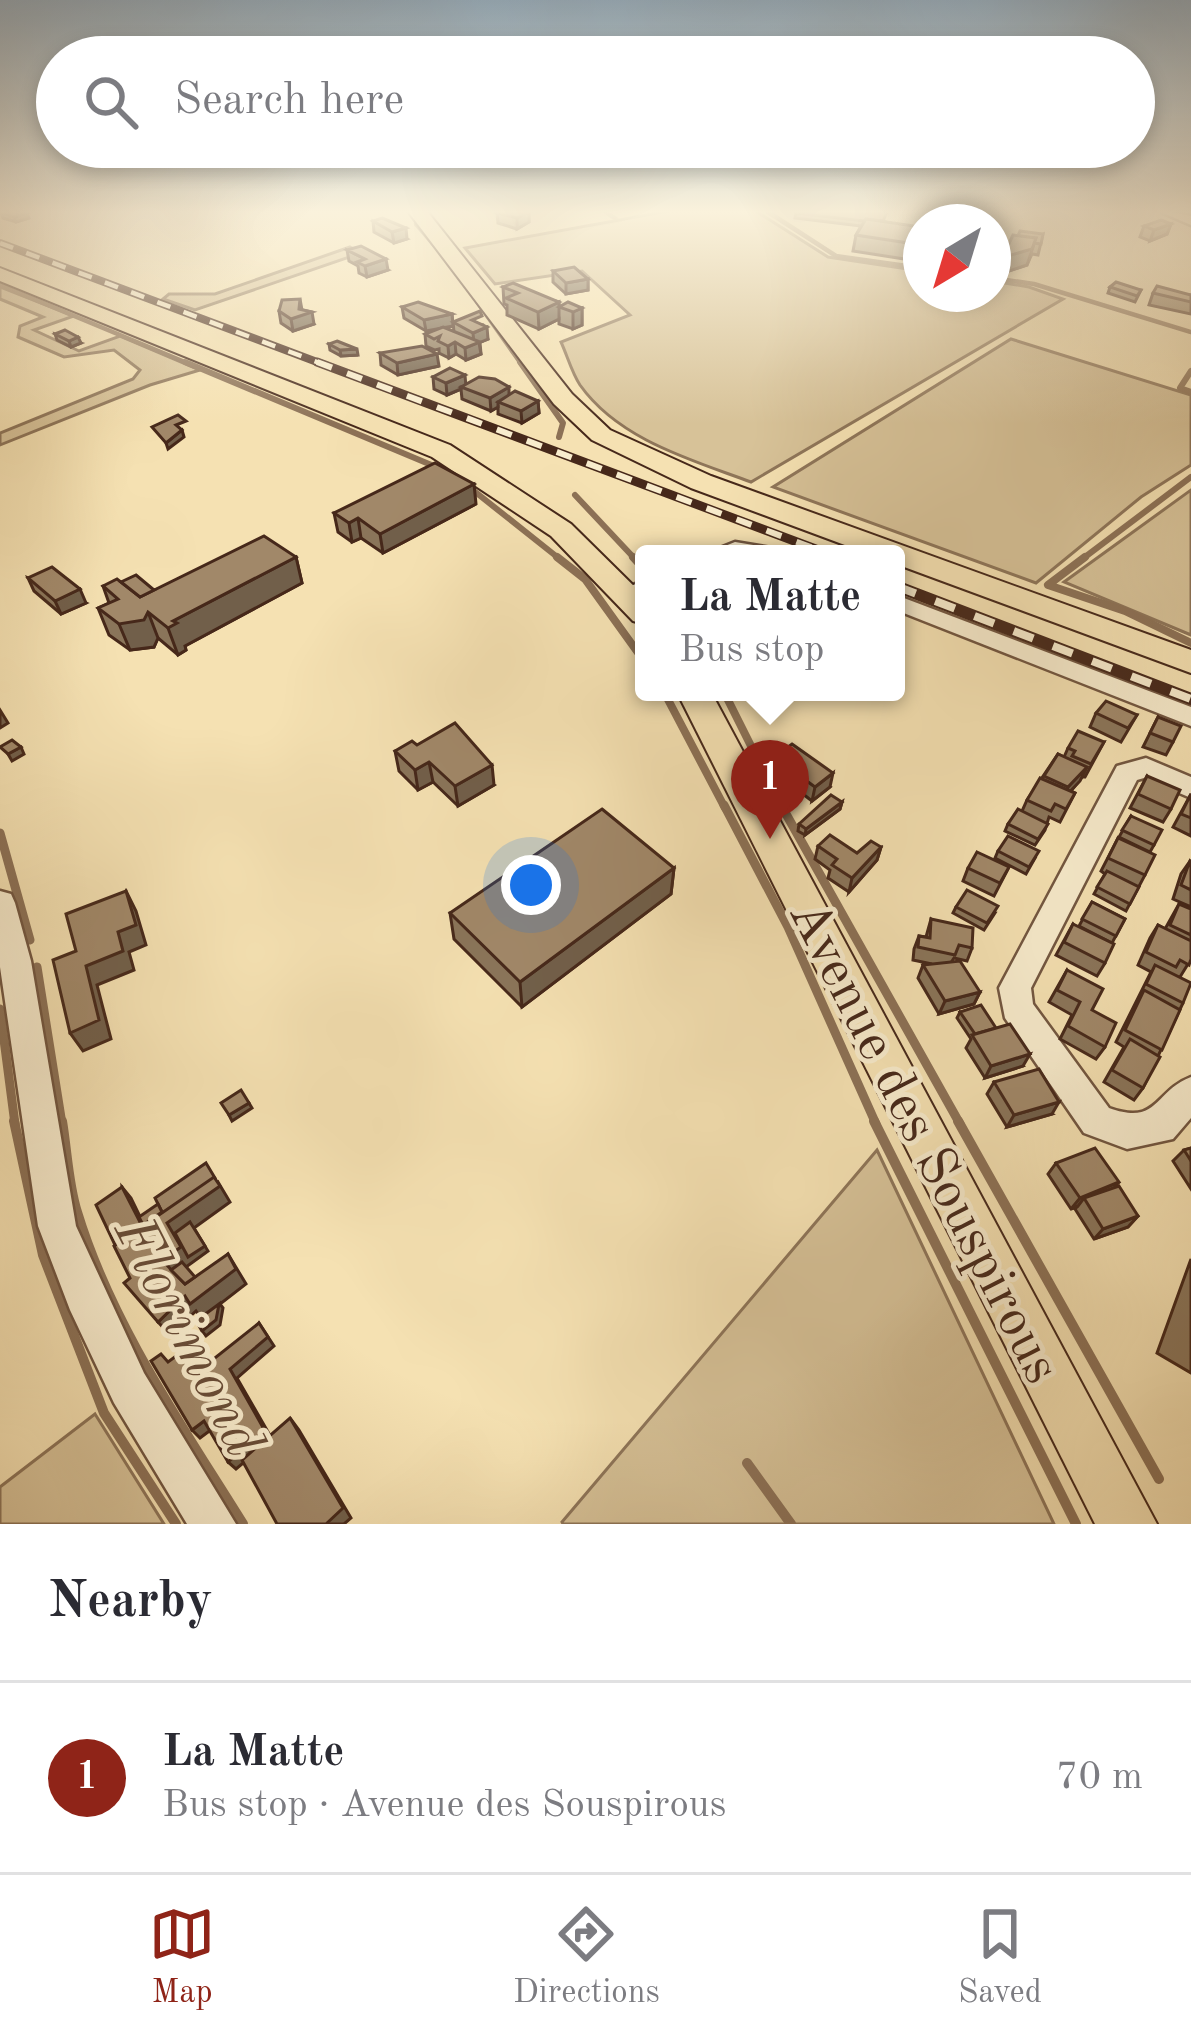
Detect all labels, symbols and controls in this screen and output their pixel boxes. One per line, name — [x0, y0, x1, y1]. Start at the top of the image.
search box — [36, 36, 1155, 168]
icon: search — [78, 69, 144, 135]
text: Search here — [174, 79, 404, 124]
north arrow — [903, 204, 1011, 312]
popup — [635, 545, 905, 701]
text: La Matte — [679, 576, 861, 621]
text: Bus stop — [679, 631, 824, 670]
pin: 1 — [731, 740, 809, 839]
your location — [501, 855, 561, 915]
street label: Avenue des Souspirous — [777, 892, 1068, 1393]
water label: Florimond — [101, 1208, 271, 1467]
text: Nearby — [48, 1577, 213, 1628]
text: La Matte — [162, 1731, 345, 1776]
text: 1 — [76, 1758, 98, 1797]
text: 70 m — [1056, 1758, 1143, 1797]
text: Bus stop · Avenue des Souspirous — [162, 1786, 727, 1825]
tab: Map — [149, 1901, 215, 2014]
tab: Directions — [513, 1901, 660, 2014]
tab: Saved — [958, 1901, 1042, 2014]

